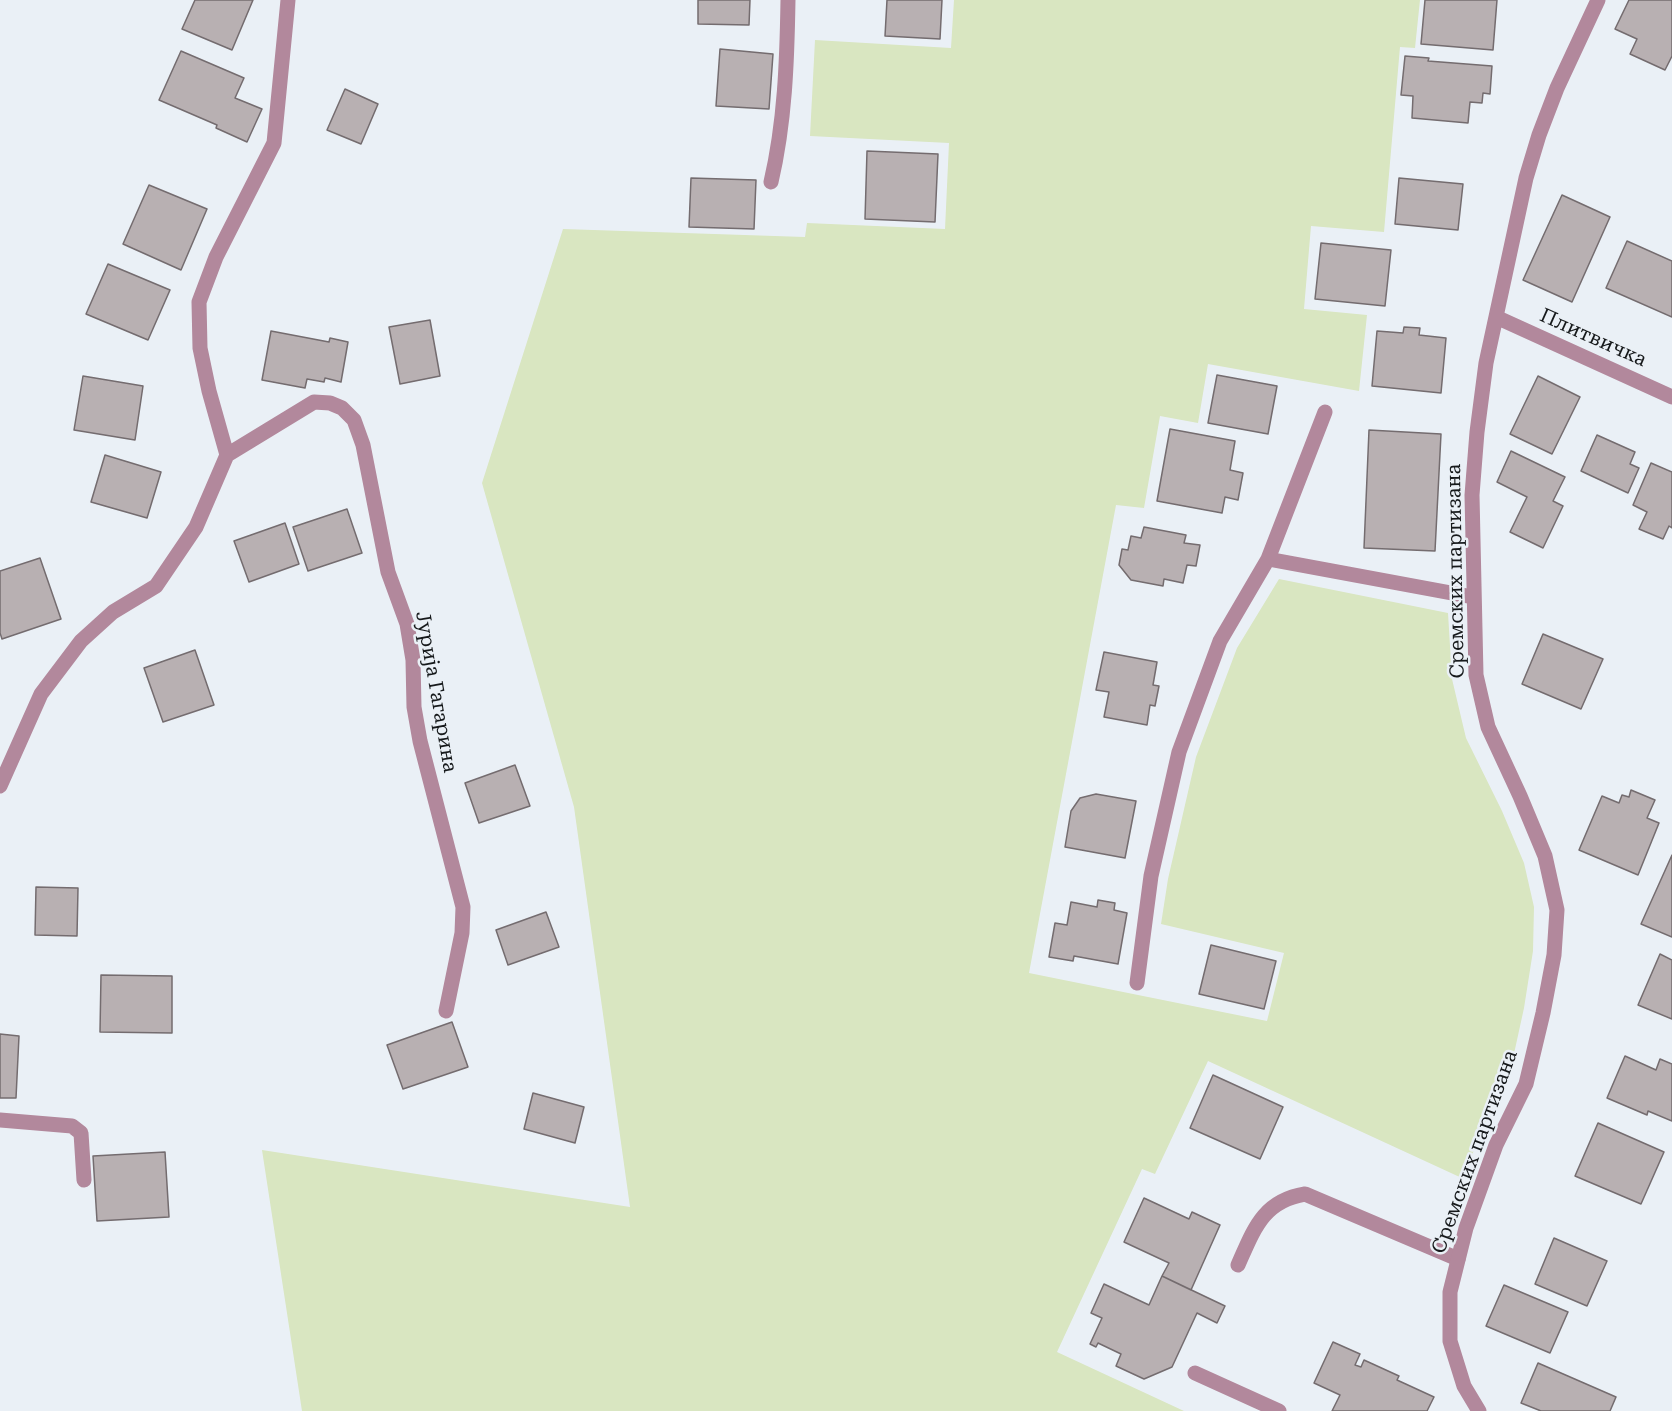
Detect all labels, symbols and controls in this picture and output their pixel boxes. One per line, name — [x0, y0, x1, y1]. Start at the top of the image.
street label: Плитвичка — [1536, 304, 1650, 372]
street label: Сремских партизана — [1442, 463, 1470, 679]
street label: Јурија Гагарина — [410, 609, 462, 775]
street label: Сремских партизана — [1427, 1047, 1523, 1257]

